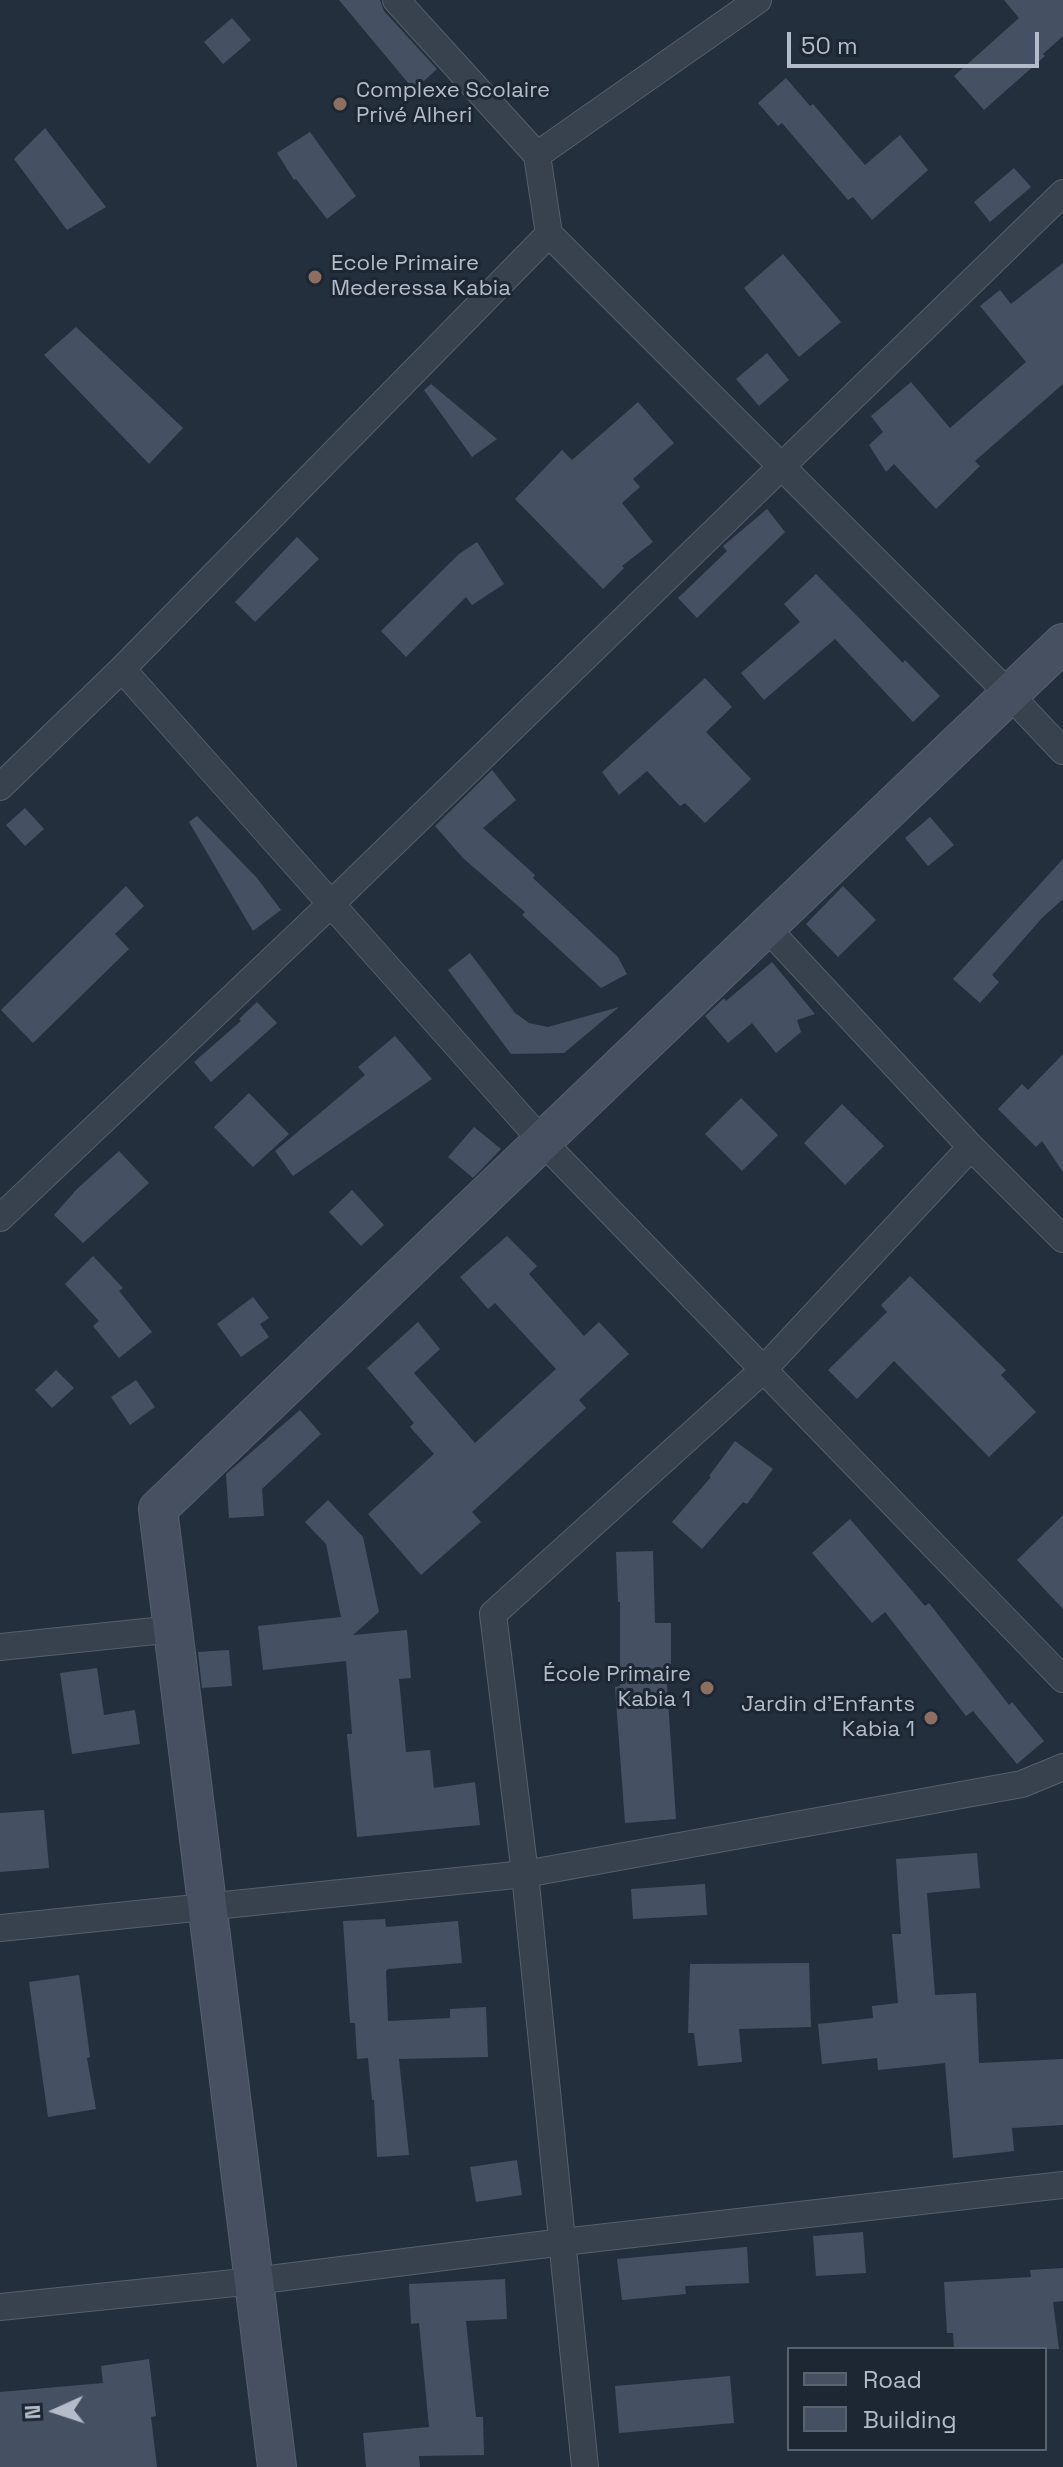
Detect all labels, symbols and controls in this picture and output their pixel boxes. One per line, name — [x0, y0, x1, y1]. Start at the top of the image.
scale bar — [791, 16, 1043, 66]
text: 50 m — [801, 30, 858, 61]
place label: Complexe Scolaire Privé Alheri — [356, 78, 550, 130]
marker: Complexe Scolaire Privé Alheri — [331, 95, 349, 113]
place label: Ecole Primaire Mederessa Kabia — [331, 251, 511, 302]
marker: Ecole Primaire Mederessa Kabia — [306, 268, 324, 286]
place label: École Primaire Kabia 1 — [543, 1662, 691, 1714]
marker: École Primaire Kabia 1 — [698, 1679, 716, 1697]
place label: Jardin d'Enfants Kabia 1 — [741, 1692, 915, 1744]
marker: Jardin d'Enfants Kabia 1 — [922, 1709, 940, 1727]
legend — [787, 2347, 1047, 2451]
text: Road — [863, 2364, 922, 2395]
north arrow — [16, 2371, 96, 2451]
text: N — [18, 2404, 46, 2420]
text: Building — [863, 2404, 957, 2435]

